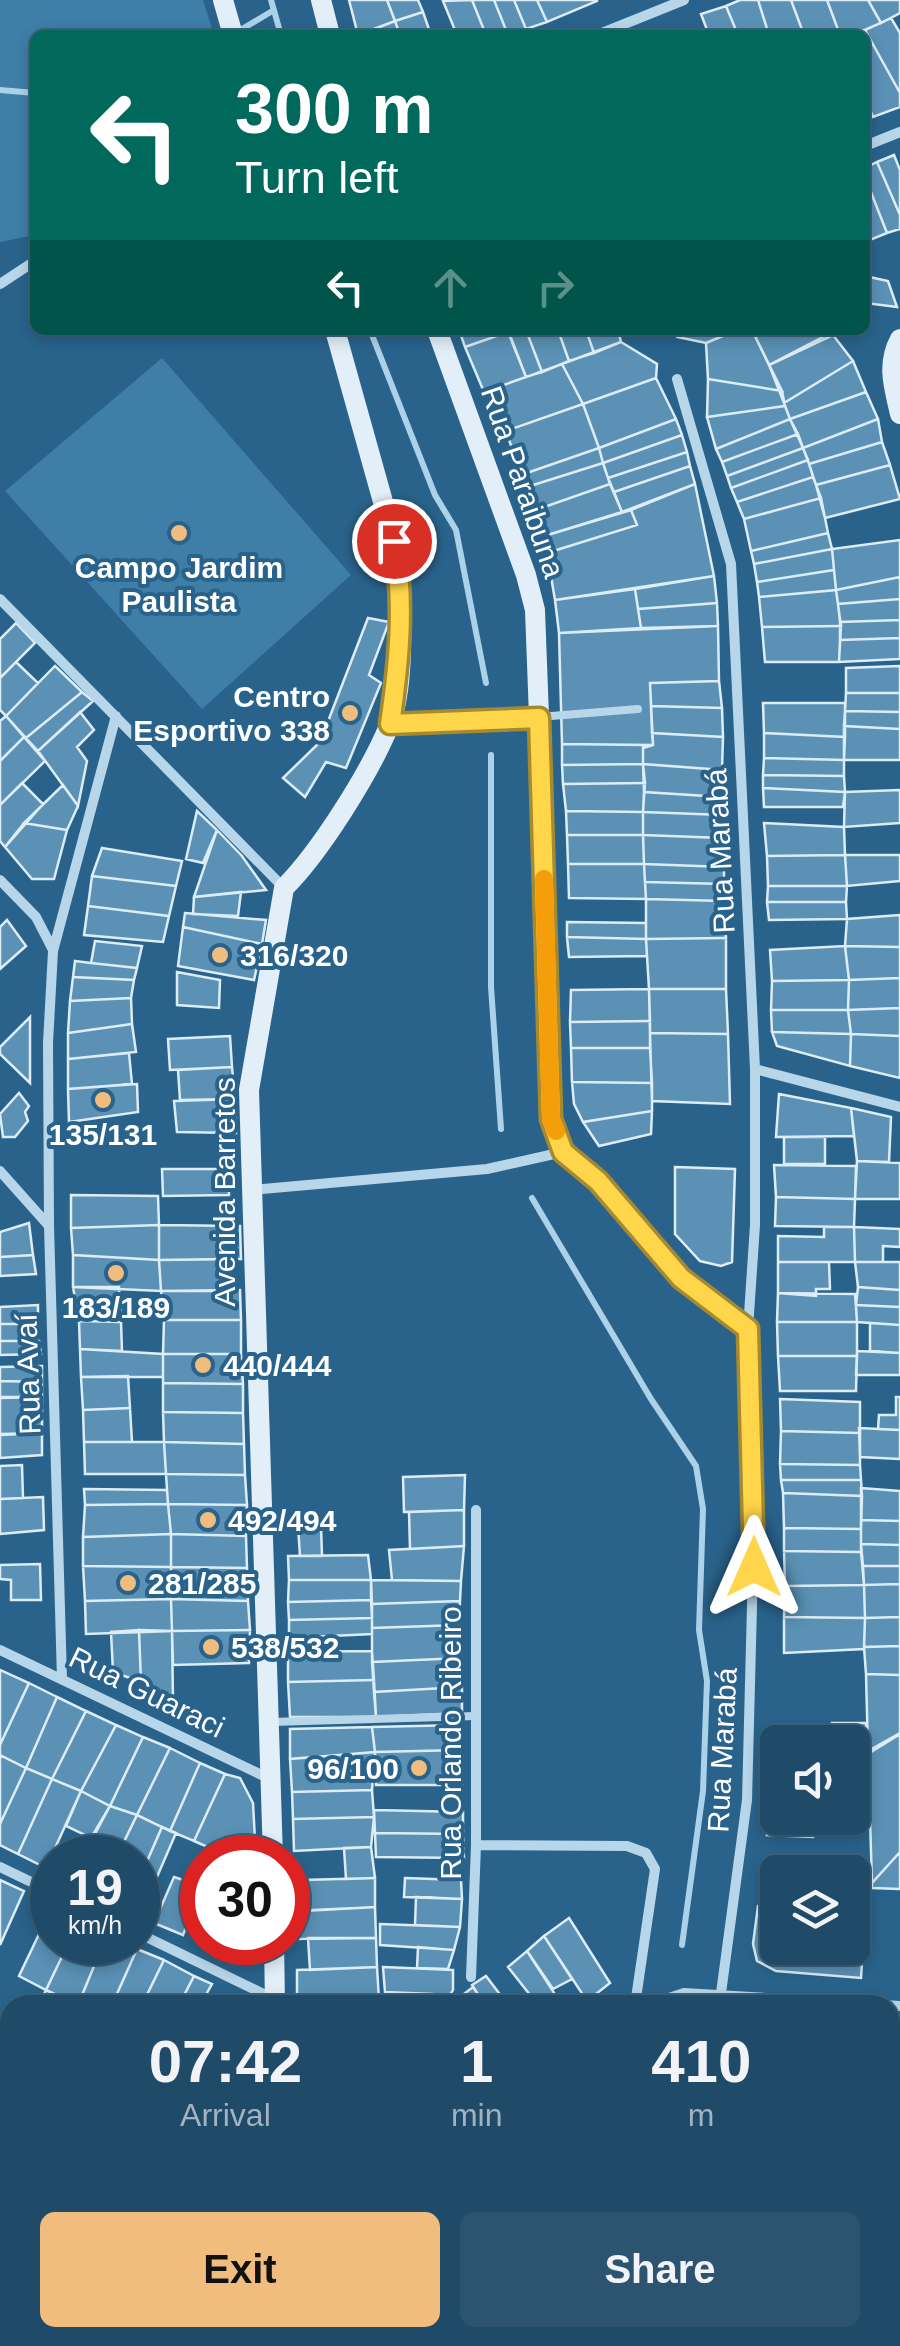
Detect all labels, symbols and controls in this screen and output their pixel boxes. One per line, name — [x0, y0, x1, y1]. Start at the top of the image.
icon: left — [70, 70, 200, 200]
text: 300 m — [235, 70, 433, 148]
text: Turn left — [235, 152, 398, 203]
icon: left — [318, 260, 373, 315]
icon: ahead — [423, 260, 478, 315]
icon: right — [528, 260, 583, 315]
street label: Rua Paraibuna — [475, 382, 571, 582]
pin — [352, 499, 437, 584]
icon: arrive — [367, 514, 422, 569]
marker: Campo Jardim Paulista — [168, 522, 190, 544]
place label: Campo Jardim Paulista — [75, 551, 283, 618]
place label: Centro Esportivo 338 — [133, 680, 330, 747]
marker: Centro Esportivo 338 — [339, 702, 361, 724]
street label: Rua Marabá — [699, 767, 741, 934]
place label: 316/320 — [240, 939, 348, 972]
marker: 316/320 — [209, 944, 231, 966]
street label: Avenida Barretos — [208, 1077, 241, 1307]
marker: 135/131 — [92, 1089, 114, 1111]
place label: 135/131 — [49, 1118, 157, 1151]
marker: 183/189 — [105, 1262, 127, 1284]
place label: 183/189 — [62, 1291, 170, 1324]
street label: Rua Avaí — [9, 1312, 47, 1435]
place label: 440/444 — [223, 1349, 332, 1382]
marker: 440/444 — [192, 1354, 214, 1376]
place label: 492/494 — [228, 1504, 337, 1537]
marker: 492/494 — [197, 1509, 219, 1531]
position arrow — [702, 1515, 806, 1619]
place label: 281/285 — [148, 1567, 256, 1600]
marker: 281/285 — [117, 1572, 139, 1594]
street label: Rua Orlando Ribeiro — [434, 1606, 467, 1880]
place label: 538/532 — [231, 1631, 339, 1664]
marker: 538/532 — [200, 1636, 222, 1658]
street label: Rua Guaraci — [64, 1640, 230, 1744]
street label: Rua Marabá — [701, 1666, 743, 1833]
map controls — [760, 1725, 870, 1965]
button: sound — [760, 1725, 870, 1835]
place label: 96/100 — [307, 1752, 399, 1785]
marker: 96/100 — [408, 1757, 430, 1779]
speed limit sign: 30 — [180, 1835, 310, 1965]
button: layers — [760, 1855, 870, 1965]
text: 19 — [67, 1860, 123, 1916]
text: km/h — [68, 1911, 122, 1939]
text: 07:42 — [149, 2028, 302, 2095]
text: 1 — [460, 2028, 493, 2095]
text: 410 — [651, 2028, 751, 2095]
text: Arrival — [180, 2097, 271, 2133]
text: min — [451, 2097, 502, 2133]
text: m — [688, 2097, 715, 2133]
button: Exit — [40, 2212, 440, 2327]
button: Share — [460, 2212, 860, 2327]

